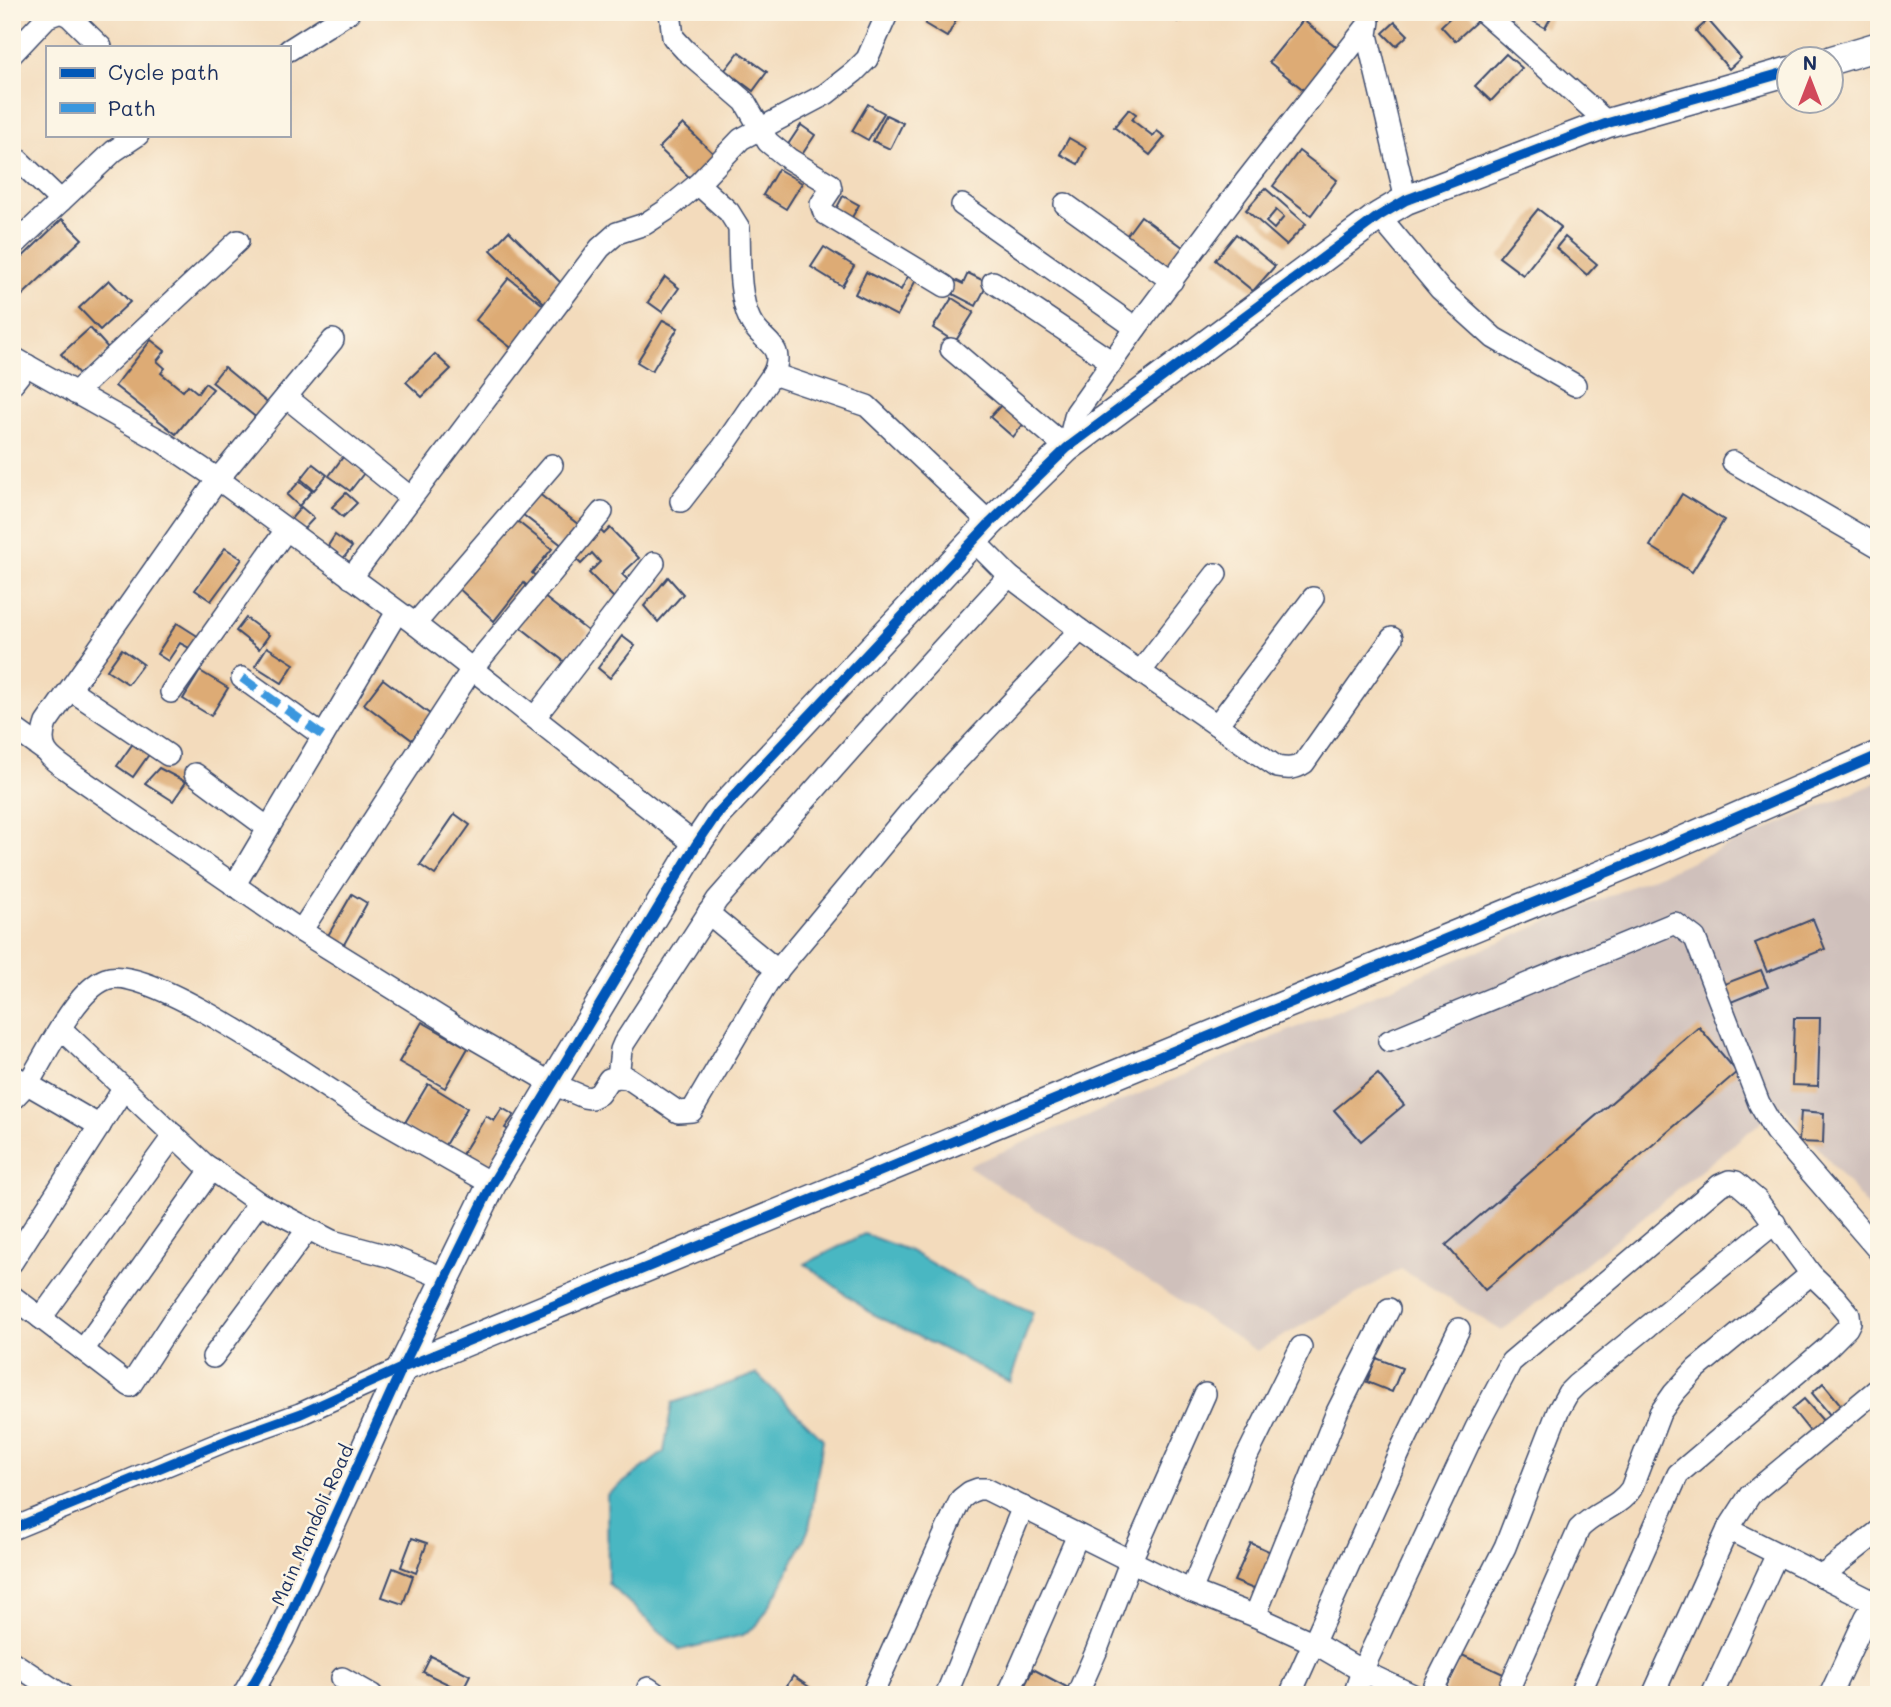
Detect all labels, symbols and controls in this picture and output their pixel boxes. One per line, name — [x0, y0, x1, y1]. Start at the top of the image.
legend — [46, 46, 290, 136]
north arrow — [1776, 46, 1846, 116]
text: N — [1803, 50, 1817, 75]
text: Cycle path — [108, 58, 218, 85]
text: Path — [108, 94, 155, 121]
street label: Main Mandoli Road — [265, 1440, 358, 1609]

